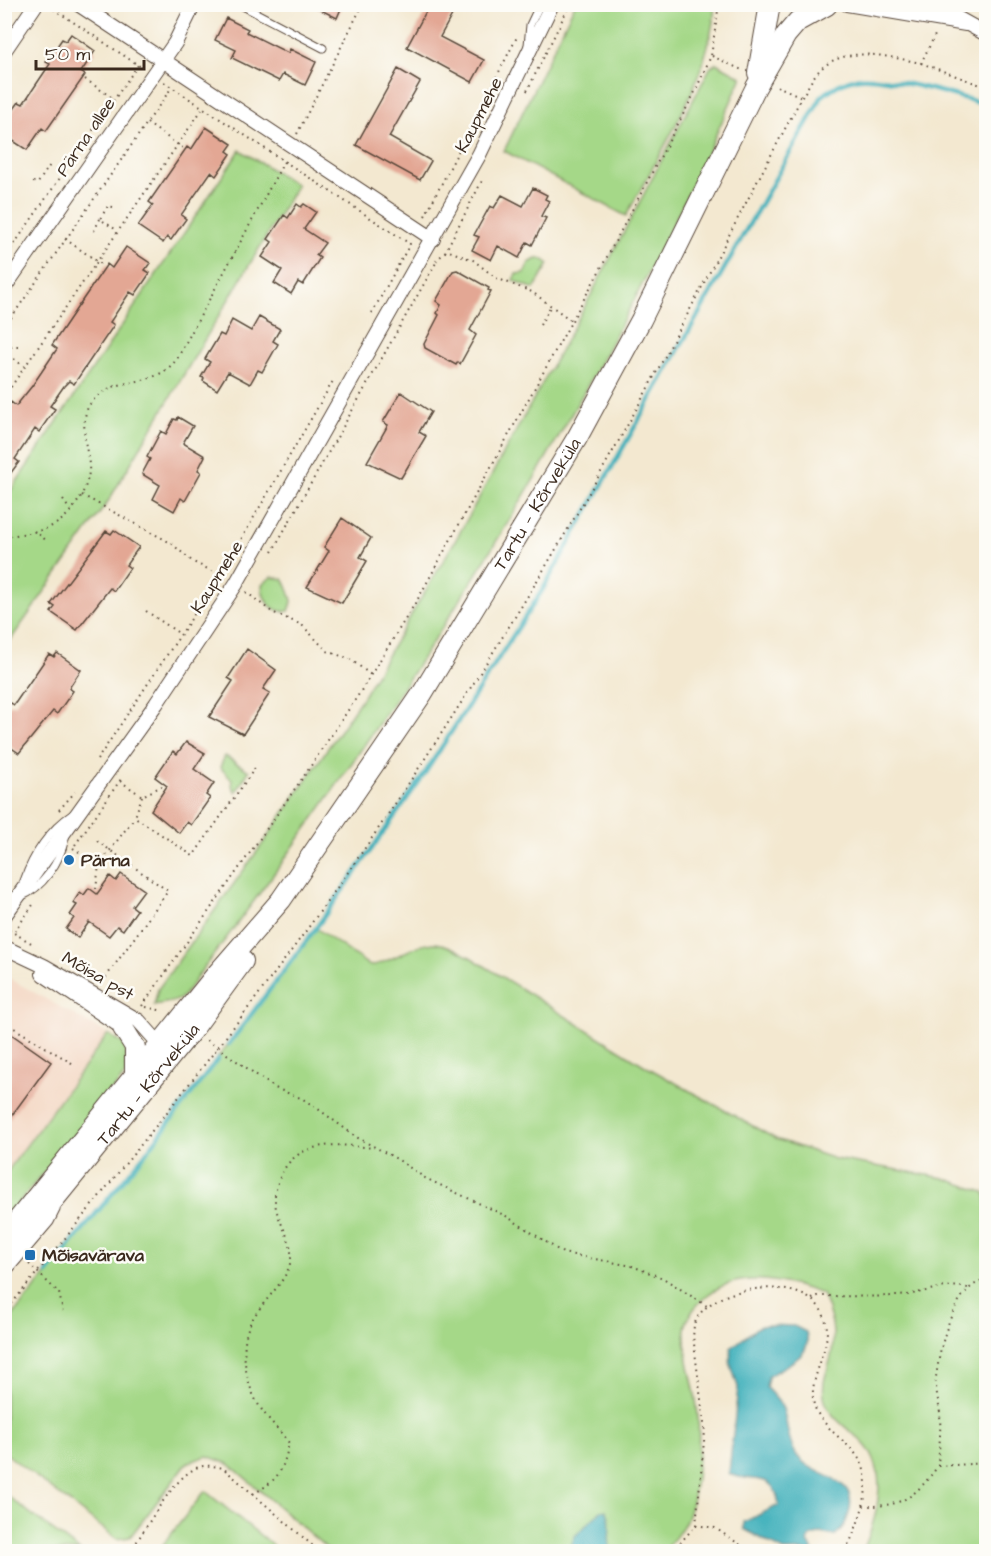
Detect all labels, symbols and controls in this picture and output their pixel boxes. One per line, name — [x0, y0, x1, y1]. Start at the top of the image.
scale bar — [36, 33, 144, 71]
text: 50 m — [45, 42, 90, 67]
street label: Kaupmehe — [449, 73, 509, 157]
street label: Pärna allee — [50, 92, 122, 181]
street label: Tartu — Kõrveküla — [487, 433, 587, 575]
street label: Kaupmehe — [185, 536, 249, 618]
place label: Pärna — [81, 848, 131, 873]
marker: Pärna — [62, 853, 76, 867]
street label: Mõisa pst — [57, 945, 139, 1007]
street label: Tartu — Kõrveküla — [91, 1018, 205, 1151]
place label: Mõisavärava — [42, 1243, 145, 1268]
marker: Mõisavärava — [23, 1248, 37, 1262]

